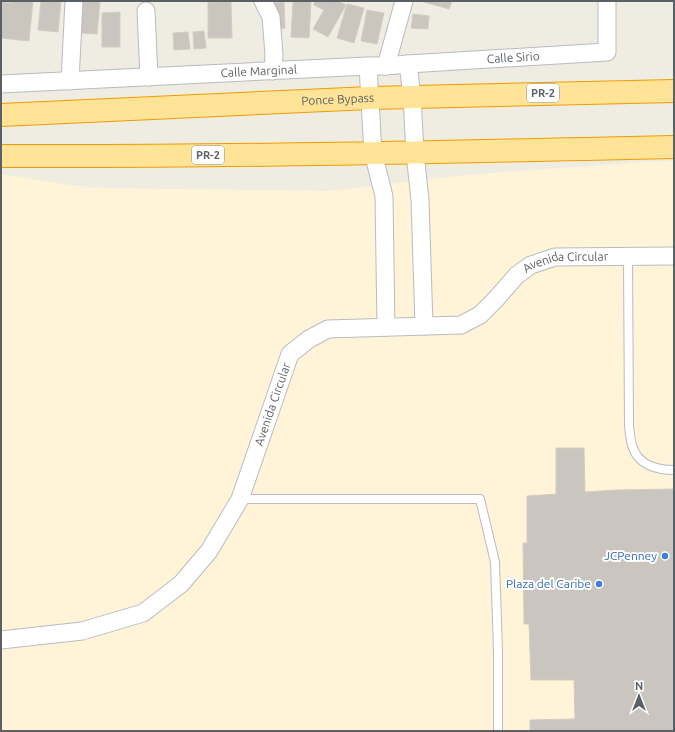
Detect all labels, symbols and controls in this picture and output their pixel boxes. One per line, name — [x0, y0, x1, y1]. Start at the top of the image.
street label: Calle Sirio — [486, 49, 540, 65]
street label: Calle Marginal — [220, 62, 297, 79]
road number: PR-2 — [527, 84, 559, 102]
street label: Ponce Bypass — [301, 91, 374, 107]
road number: PR-2 — [192, 146, 224, 164]
street label: Avenida Circular — [520, 249, 609, 275]
street label: Avenida Circular — [252, 360, 293, 447]
place label: JCPenney — [604, 549, 657, 562]
marker: JCPenney — [660, 551, 670, 561]
place label: Plaza del Caribe — [506, 577, 591, 590]
marker: Plaza del Caribe — [594, 579, 604, 589]
north arrow — [619, 676, 659, 716]
text: N — [635, 680, 643, 692]

